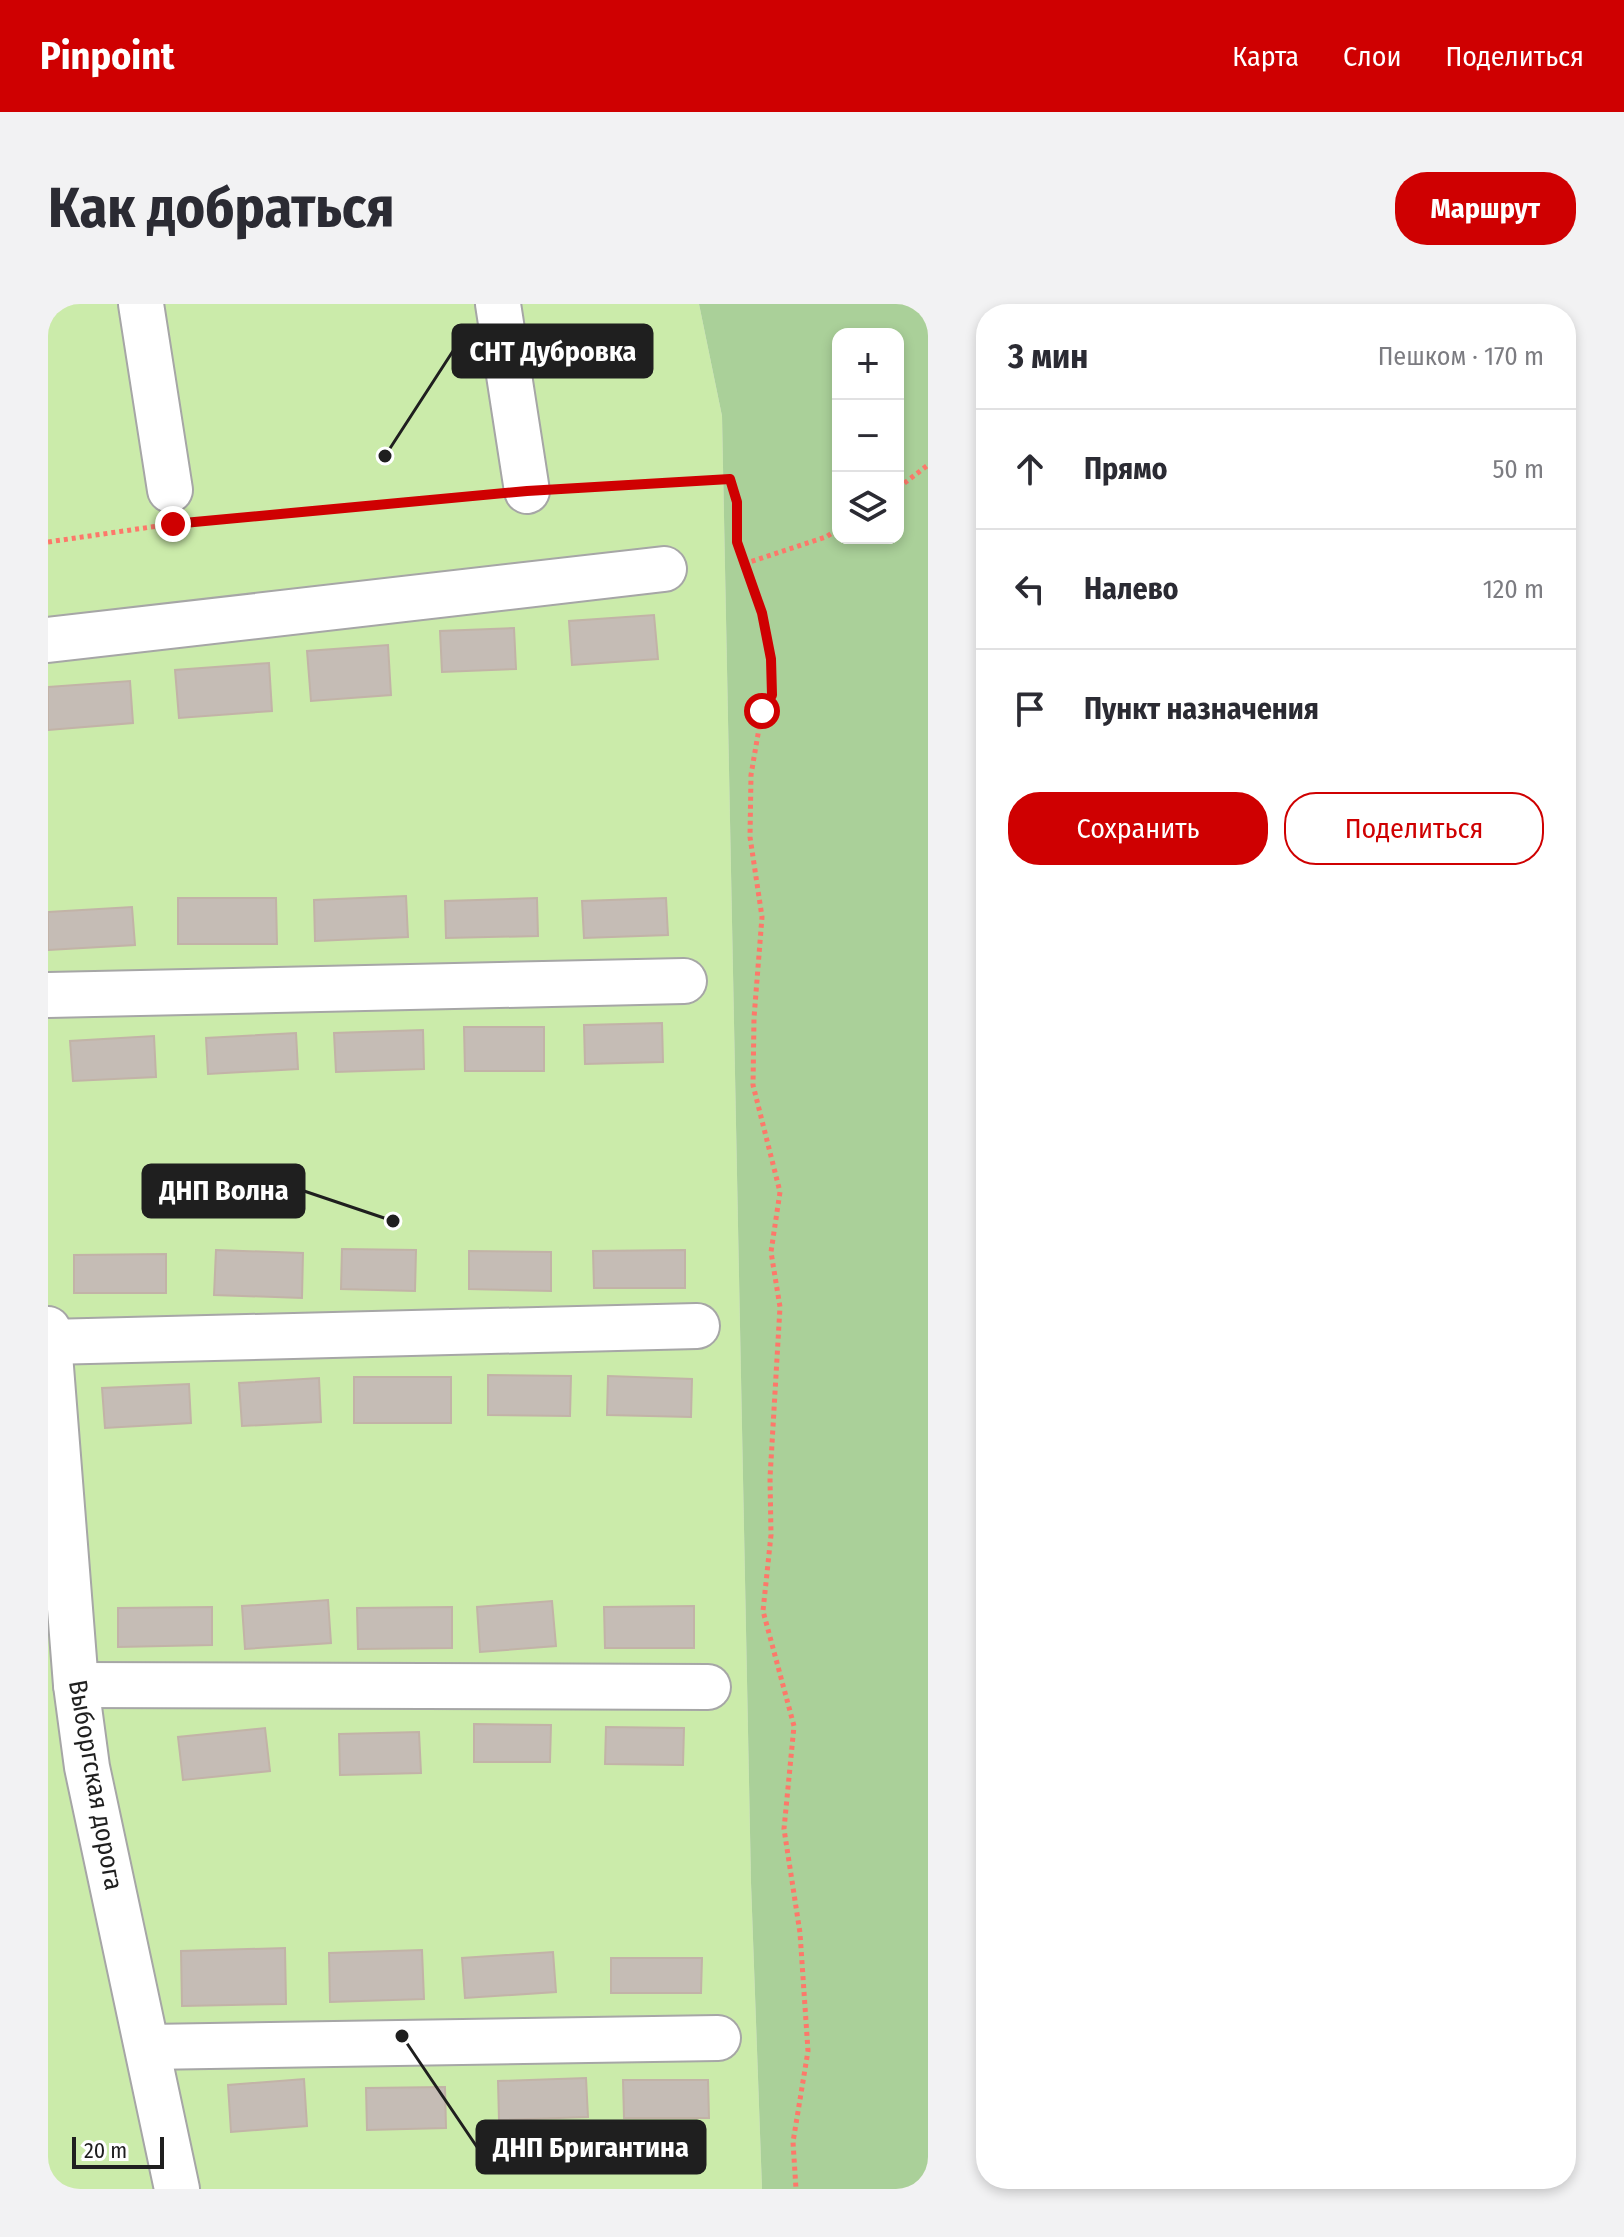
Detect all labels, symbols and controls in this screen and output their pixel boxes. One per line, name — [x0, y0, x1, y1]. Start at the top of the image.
text: Pinpoint — [40, 33, 174, 79]
text: Карта — [1232, 40, 1299, 73]
text: Слои — [1343, 40, 1401, 73]
text: Поделиться — [1445, 40, 1584, 73]
button: Маршрут — [1395, 172, 1576, 245]
text: Как добраться — [48, 175, 394, 242]
callout: СНТ Дубровка — [453, 325, 652, 377]
map controls — [832, 328, 904, 544]
button: + — [832, 328, 904, 400]
text: СНТ Дубровка — [470, 335, 637, 368]
text: 3 мин — [1008, 336, 1088, 377]
text: Пешком · 170 m — [1378, 341, 1544, 372]
button: − — [832, 400, 904, 472]
icon: ahead — [1008, 447, 1052, 491]
text: Прямо — [1084, 451, 1168, 487]
text: 50 m — [1492, 454, 1544, 485]
button: layers — [832, 472, 904, 544]
route end — [155, 506, 191, 542]
icon: left — [1008, 567, 1052, 611]
text: Налево — [1084, 571, 1179, 607]
text: 120 m — [1483, 574, 1544, 605]
icon: arrive — [1008, 687, 1052, 731]
text: Пункт назначения — [1084, 691, 1319, 727]
route start — [744, 693, 780, 729]
button: Сохранить — [1008, 792, 1268, 865]
button: Поделиться — [1284, 792, 1544, 865]
callout: ДНП Волна — [143, 1165, 304, 1217]
text: ДНП Волна — [158, 1174, 289, 1207]
street label: Выборгская дорога — [62, 1678, 129, 1893]
callout: ДНП Бригантина — [477, 2121, 705, 2173]
text: ДНП Бригантина — [492, 2131, 689, 2164]
scale bar — [72, 2133, 164, 2169]
text: 20 m — [84, 2137, 127, 2164]

